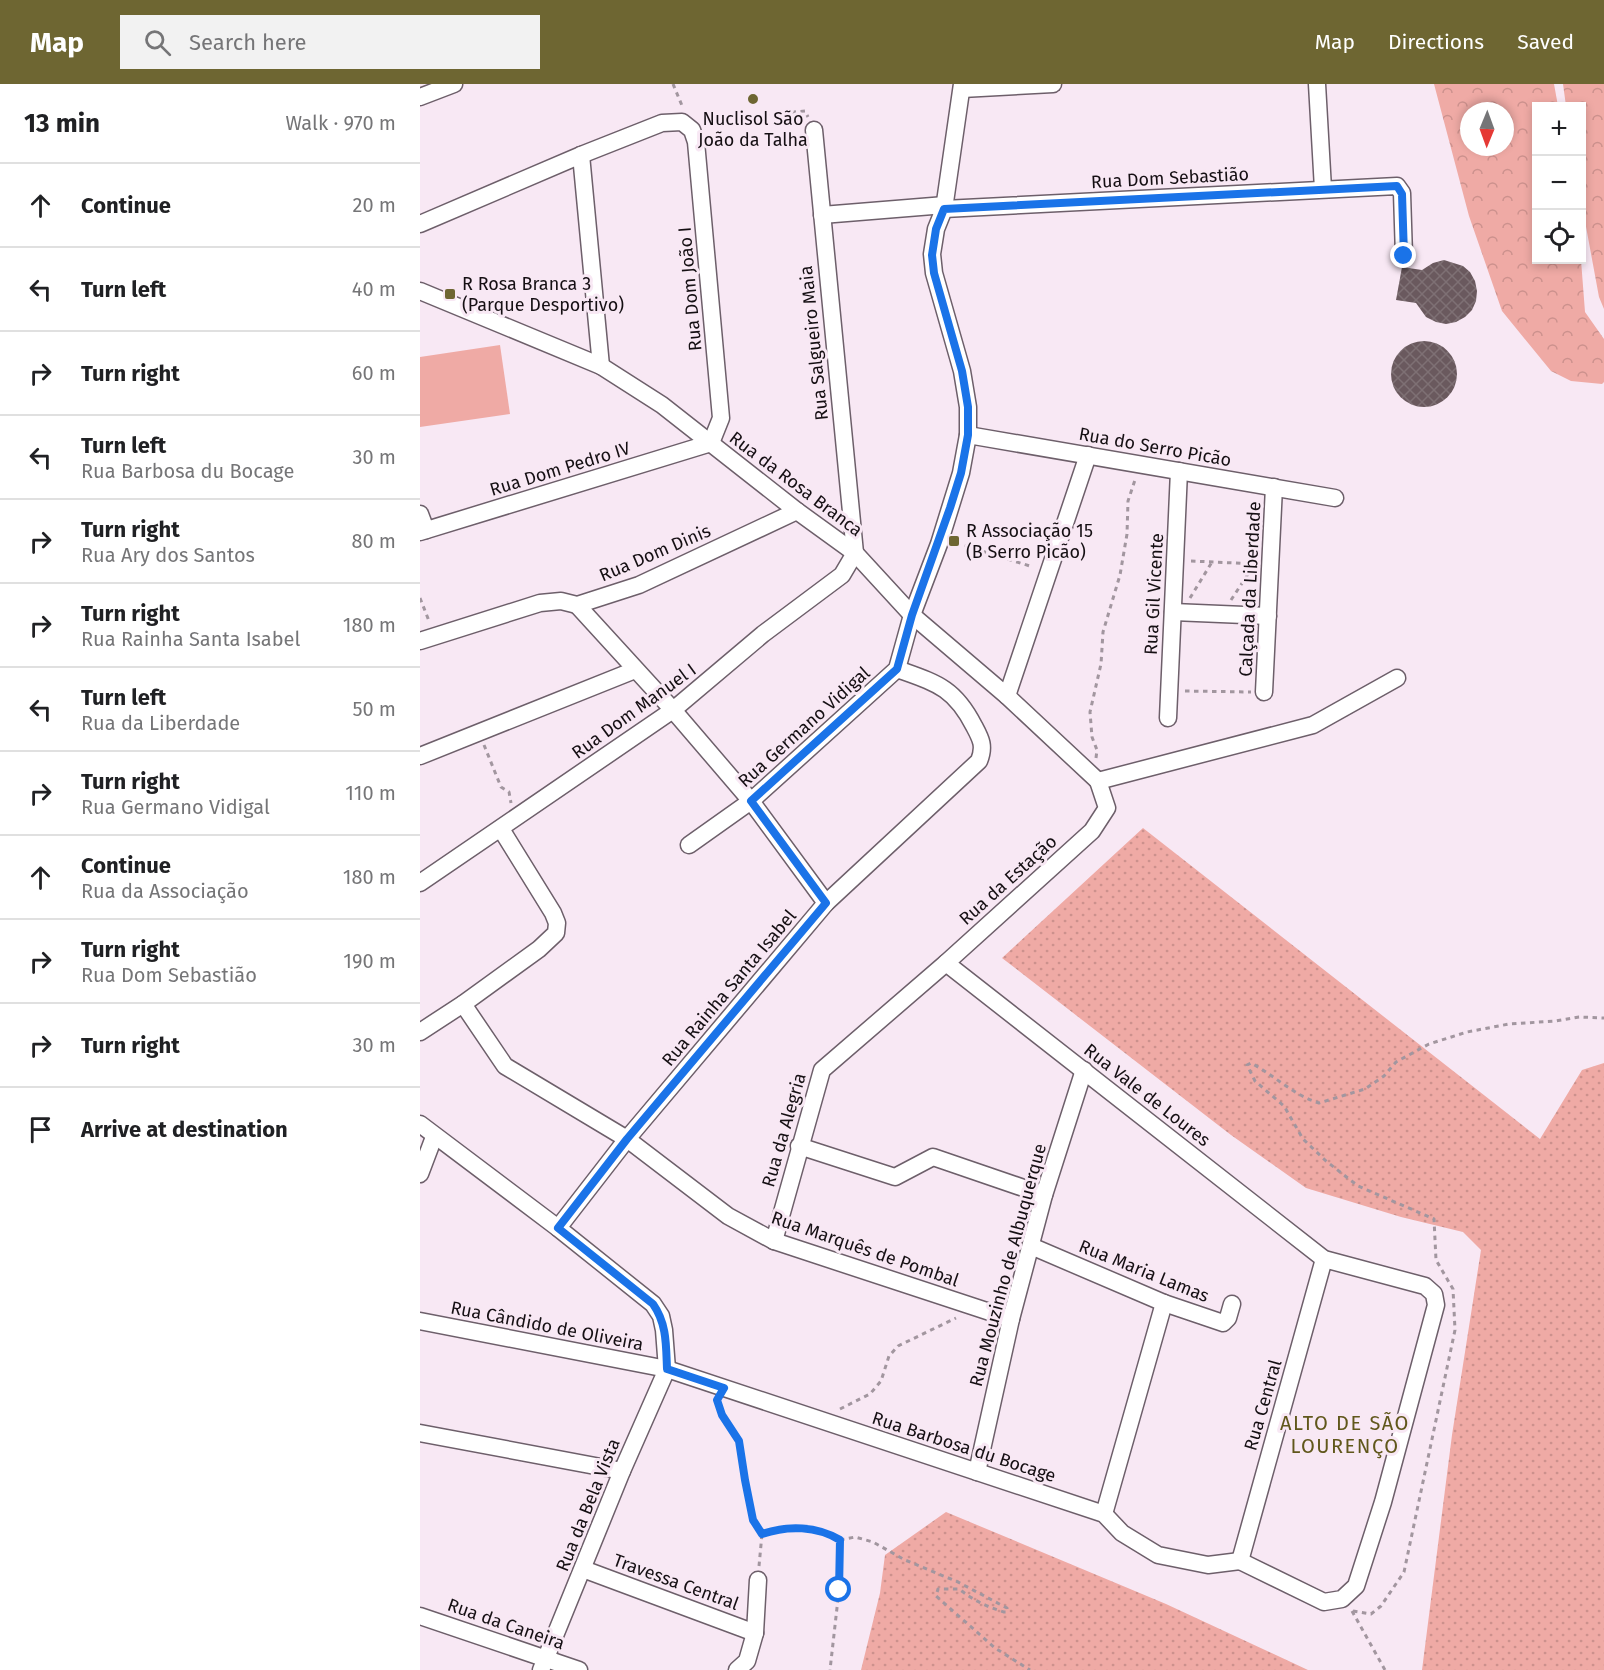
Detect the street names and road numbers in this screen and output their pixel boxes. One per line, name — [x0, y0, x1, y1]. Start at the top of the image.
street label: Rua Dom Sebastião — [1090, 163, 1250, 193]
street label: Rua Dom João I — [674, 226, 706, 352]
street label: Rua Salgueiro Maia — [795, 265, 833, 421]
street label: Rua do Serro Picão — [1077, 423, 1233, 471]
street label: Rua da Rosa Branca — [725, 427, 867, 541]
street label: Rua Dom Pedro IV — [487, 437, 633, 501]
street label: Calçada da Liberdade — [1234, 501, 1266, 677]
street label: Rua Dom Dinis — [596, 520, 714, 586]
street label: Rua Gil Vicente — [1140, 532, 1168, 656]
street label: Rua Dom Manuel I — [568, 659, 700, 763]
street label: Rua Germano Vidigal — [734, 662, 874, 792]
street label: Rua da Estação — [955, 830, 1061, 930]
street label: Rua Rainha Santa Isabel — [657, 905, 801, 1071]
street label: Rua Vale de Loures — [1080, 1039, 1214, 1151]
street label: Rua da Alegria — [757, 1070, 811, 1190]
street label: Rua Mouzinho de Albuquerque — [965, 1141, 1051, 1389]
street label: Rua Marquês de Pombal — [768, 1207, 962, 1291]
street label: Rua Maria Lamas — [1076, 1235, 1212, 1307]
street label: Rua Cândido de Oliveira — [449, 1297, 645, 1355]
street label: Rua Central — [1240, 1357, 1286, 1453]
street label: Rua Barbosa du Bocage — [869, 1407, 1059, 1487]
street label: Rua da Bela Vista — [551, 1435, 625, 1575]
street label: Travessa Central — [610, 1549, 742, 1615]
street label: Rua da Caneira — [445, 1594, 567, 1654]

